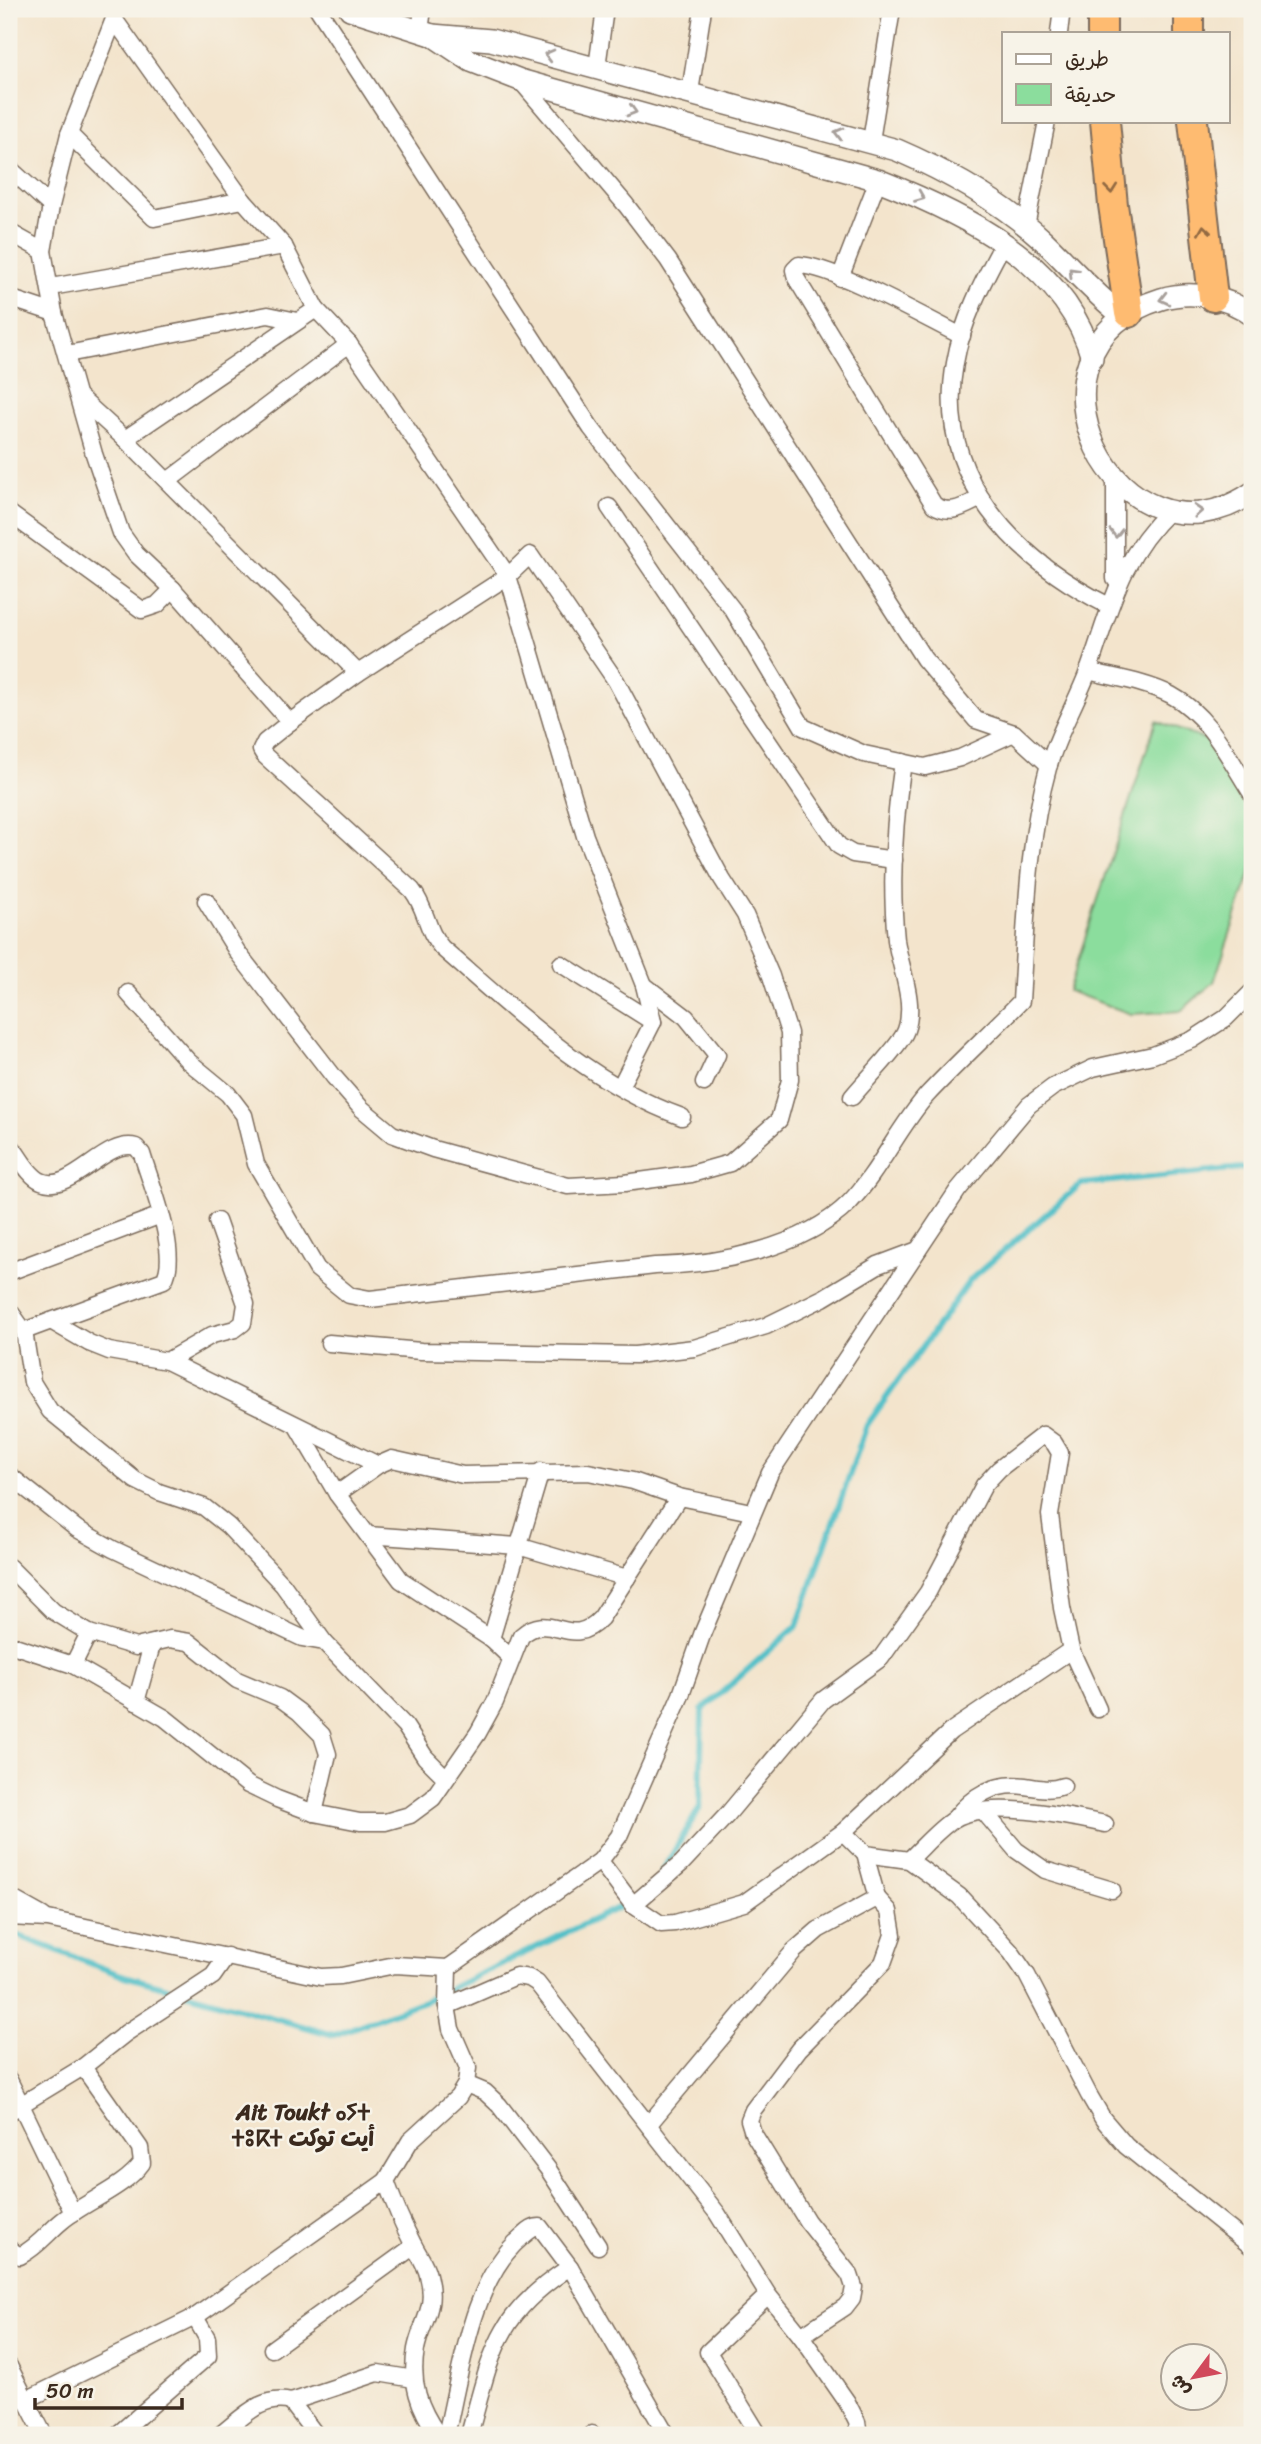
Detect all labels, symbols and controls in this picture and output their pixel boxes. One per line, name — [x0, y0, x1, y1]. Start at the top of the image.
legend — [1002, 32, 1230, 122]
text: طريق — [1065, 40, 1109, 78]
one-way arrow — [543, 49, 555, 63]
text: حديقة — [1065, 76, 1116, 114]
one-way arrow — [625, 103, 637, 117]
one-way arrow — [834, 126, 846, 141]
one-way arrow — [1103, 184, 1118, 195]
one-way arrow — [913, 188, 925, 202]
one-way arrow — [1197, 224, 1212, 236]
one-way arrow — [1069, 267, 1082, 280]
one-way arrow — [1159, 291, 1171, 305]
one-way arrow — [1193, 504, 1204, 519]
one-way arrow — [1108, 529, 1124, 539]
district label: Ait Toukt ⴰⵢⵜ ⵜⵓⴽⵜ أيت توكت — [232, 2092, 375, 2159]
north arrow — [1160, 2342, 1230, 2412]
scale bar — [35, 2367, 182, 2411]
text: ش — [1160, 2368, 1200, 2403]
text: 50 m — [46, 2372, 94, 2410]

